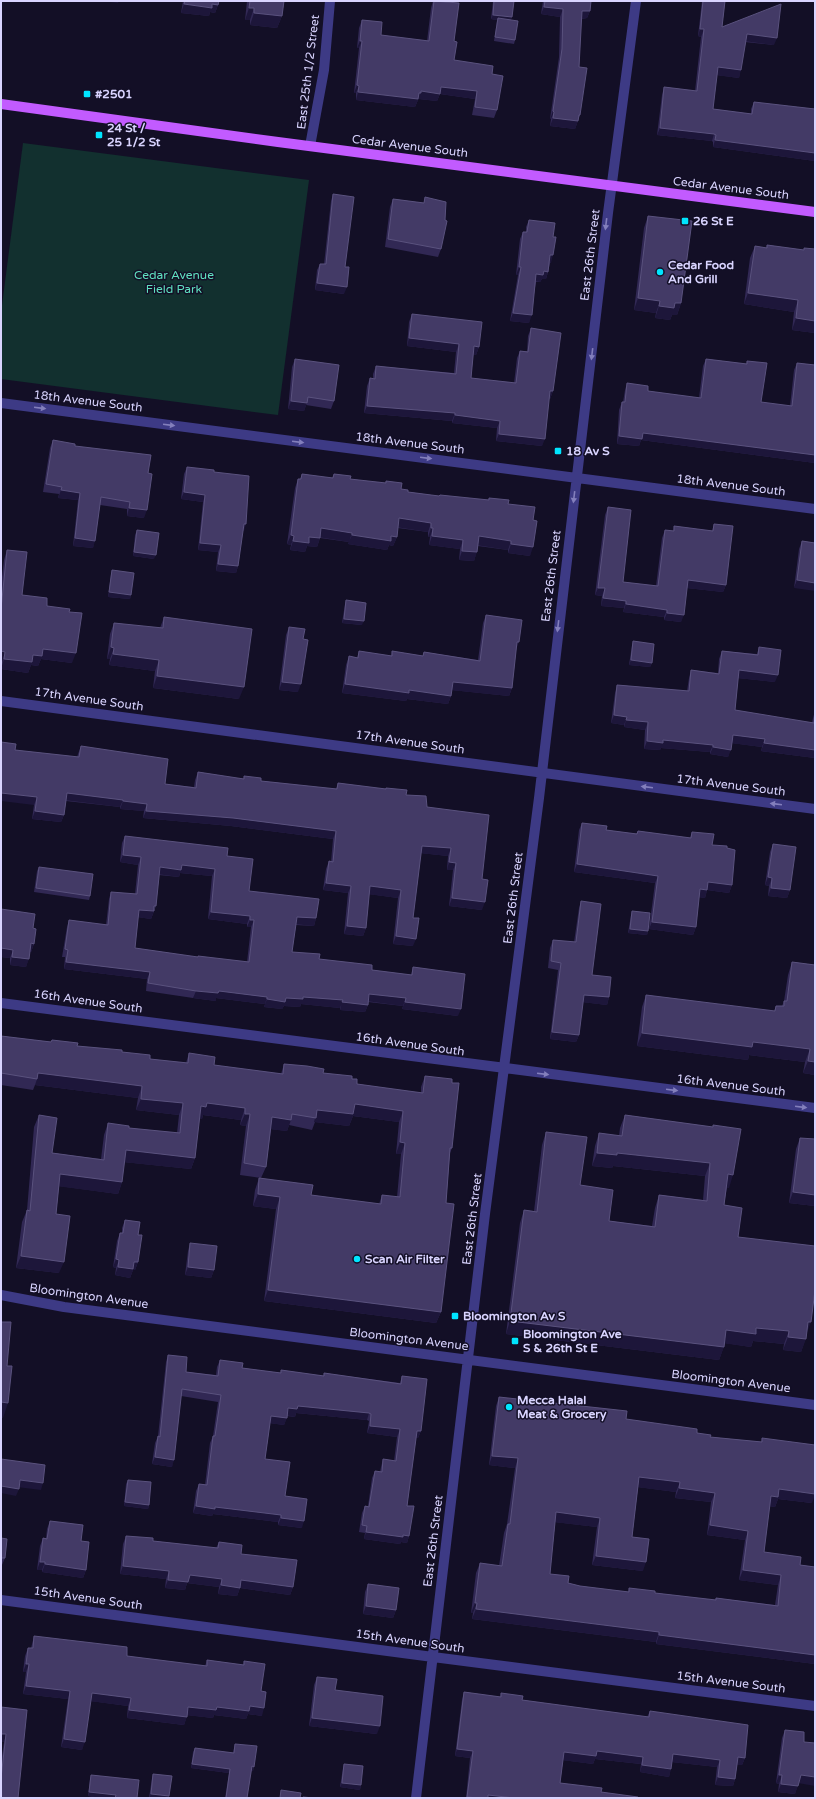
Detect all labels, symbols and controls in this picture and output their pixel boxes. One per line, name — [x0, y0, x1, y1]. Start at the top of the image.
street label: East 25th 1/2 Street — [294, 13, 322, 130]
place label: #2501 — [95, 87, 133, 101]
marker: #2501 — [82, 89, 92, 99]
place label: 24 St / 25 1/2 St — [107, 121, 161, 149]
marker: 24 St / 25 1/2 St — [94, 130, 104, 140]
street label: Cedar Avenue South — [351, 132, 469, 160]
street label: Cedar Avenue South — [672, 174, 790, 202]
street label: East 26th Street — [577, 208, 603, 302]
place label: 26 St E — [693, 214, 734, 228]
marker: 26 St E — [680, 216, 690, 226]
one-way arrow — [603, 218, 610, 231]
place label: Cedar Food And Grill — [668, 258, 734, 286]
marker: Cedar Food And Grill — [655, 267, 665, 277]
park label: Cedar Avenue Field Park — [134, 268, 214, 296]
one-way arrow — [588, 348, 595, 360]
street label: 18th Avenue South — [33, 387, 143, 415]
one-way arrow — [34, 405, 46, 411]
one-way arrow — [163, 422, 175, 428]
street label: 18th Avenue South — [355, 429, 465, 457]
one-way arrow — [291, 438, 304, 445]
place label: 18 Av S — [566, 444, 610, 458]
marker: 18 Av S — [553, 446, 563, 456]
one-way arrow — [420, 455, 433, 461]
street label: 18th Avenue South — [676, 471, 786, 499]
one-way arrow — [571, 490, 577, 503]
street label: East 26th Street — [538, 529, 564, 623]
one-way arrow — [555, 620, 562, 632]
street label: 17th Avenue South — [34, 684, 144, 714]
street label: 17th Avenue South — [355, 727, 465, 757]
street label: 17th Avenue South — [676, 771, 786, 799]
one-way arrow — [641, 784, 653, 790]
one-way arrow — [770, 801, 782, 807]
street label: East 26th Street — [500, 851, 526, 945]
street label: 16th Avenue South — [33, 986, 143, 1016]
street label: 16th Avenue South — [355, 1029, 465, 1059]
one-way arrow — [537, 1071, 549, 1077]
street label: 16th Avenue South — [676, 1071, 786, 1099]
one-way arrow — [666, 1087, 678, 1094]
one-way arrow — [795, 1104, 807, 1110]
street label: East 26th Street — [459, 1172, 485, 1266]
place label: Scan Air Filter — [365, 1252, 445, 1266]
marker: Scan Air Filter — [352, 1254, 362, 1264]
street label: Bloomington Avenue — [29, 1281, 150, 1311]
place label: Bloomington Av S — [463, 1309, 566, 1324]
marker: Bloomington Av S — [450, 1311, 460, 1321]
street label: Bloomington Avenue — [349, 1325, 470, 1353]
place label: Bloomington Ave S & 26th St E — [523, 1327, 622, 1355]
marker: Bloomington Ave S & 26th St E — [510, 1336, 520, 1346]
street label: Bloomington Avenue — [671, 1367, 792, 1395]
place label: Mecca Halal Meat & Grocery — [517, 1393, 607, 1422]
marker: Mecca Halal Meat & Grocery — [504, 1402, 514, 1412]
street label: East 26th Street — [420, 1494, 446, 1588]
street label: 15th Avenue South — [33, 1583, 143, 1613]
street label: 15th Avenue South — [355, 1626, 465, 1656]
street label: 15th Avenue South — [676, 1668, 786, 1696]

